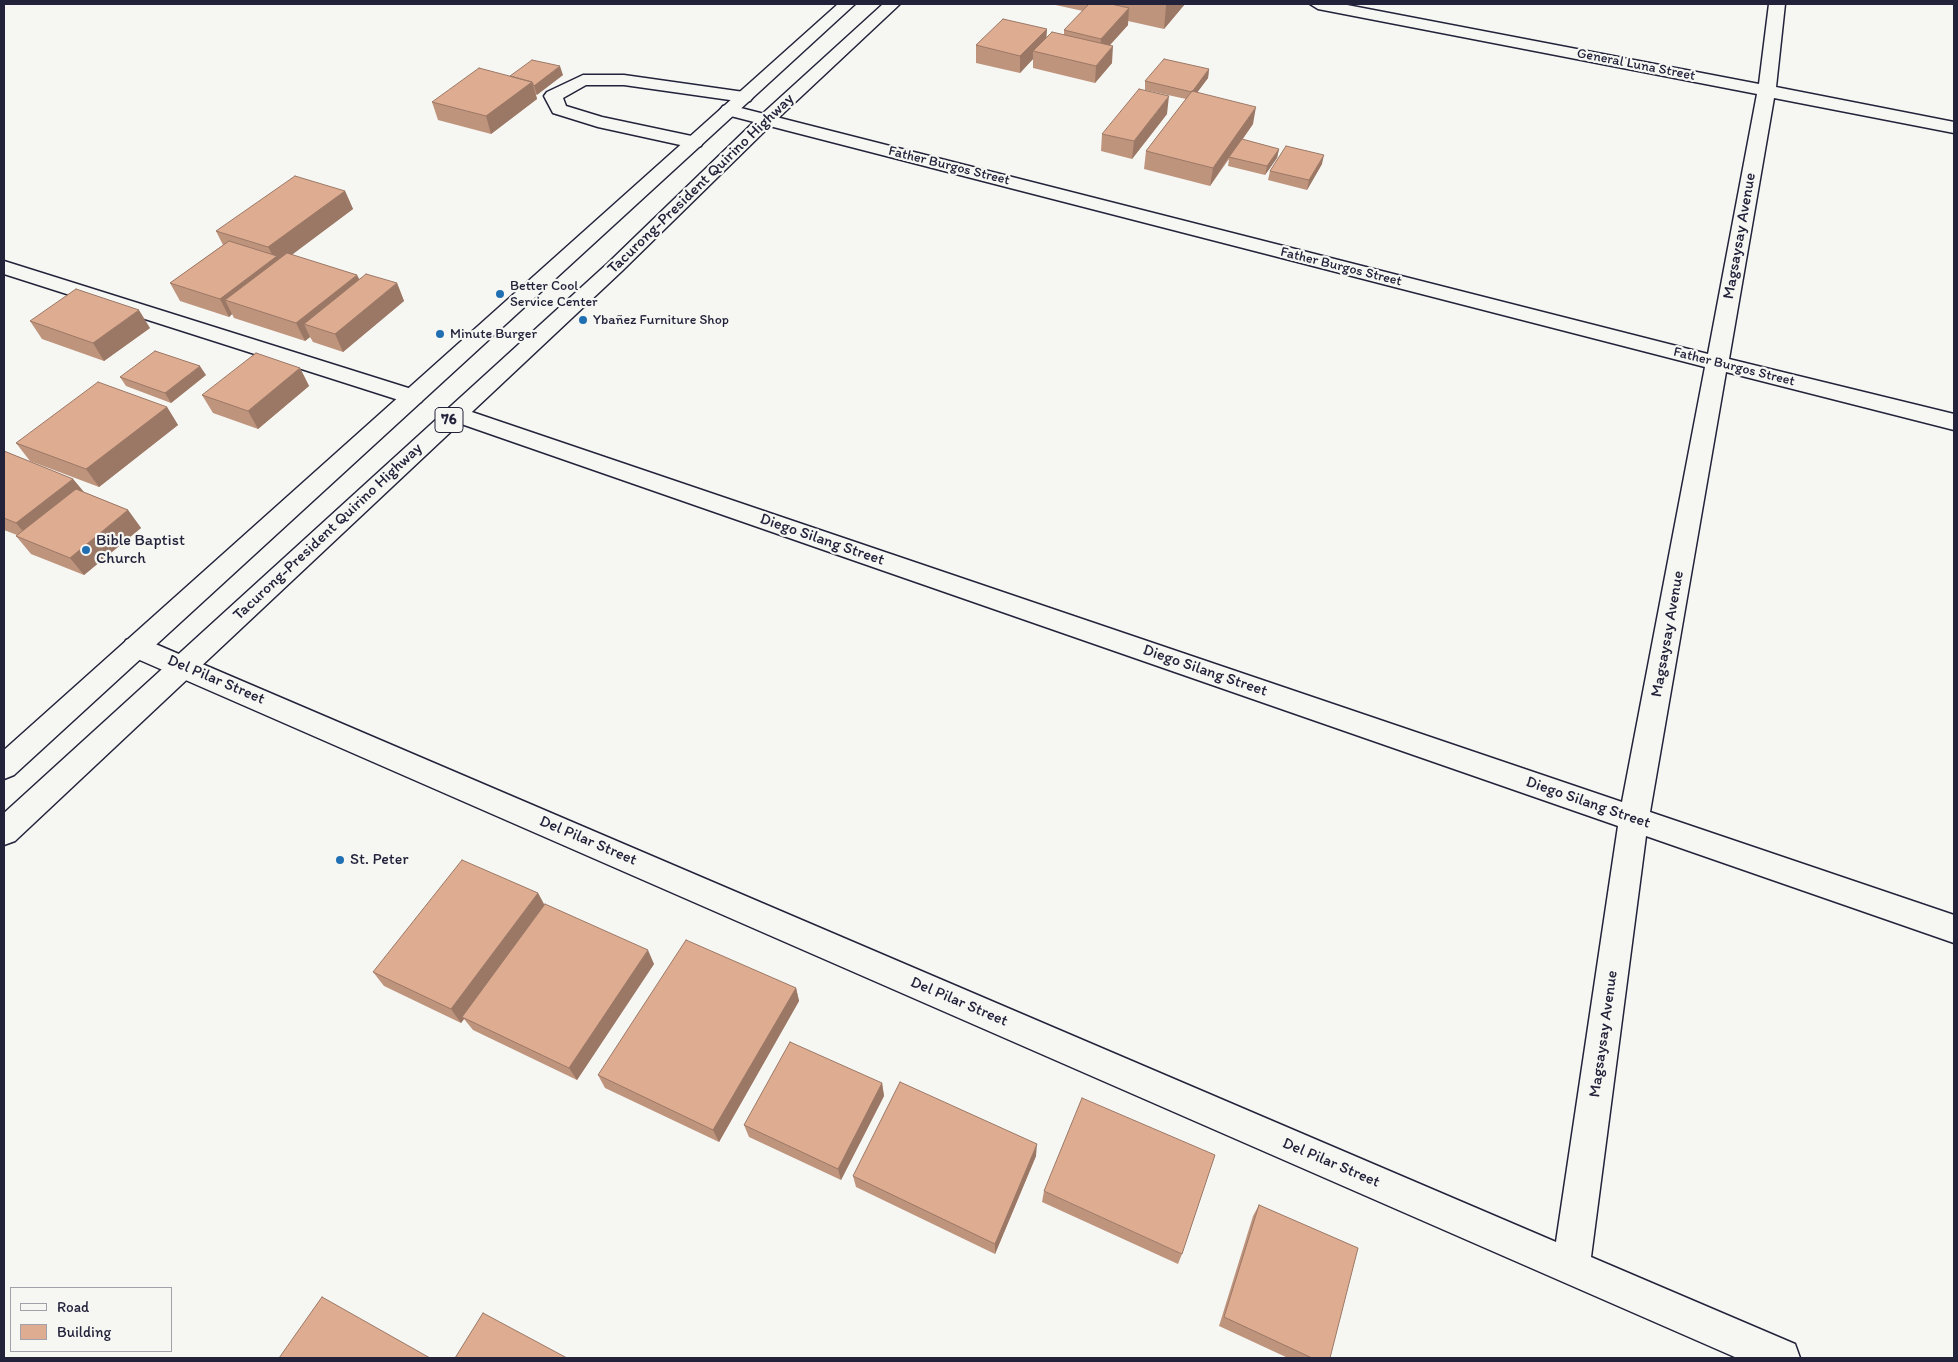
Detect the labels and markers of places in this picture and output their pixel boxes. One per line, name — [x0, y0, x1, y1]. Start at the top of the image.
place label: Better Cool Service Center — [510, 278, 598, 310]
marker: Better Cool Service Center — [494, 288, 506, 300]
place label: Ybañez Furniture Shop — [593, 312, 729, 328]
marker: Ybañez Furniture Shop — [577, 314, 589, 326]
place label: Minute Burger — [450, 326, 537, 342]
marker: Minute Burger — [434, 328, 446, 340]
place label: Bible Baptist Church — [96, 531, 185, 569]
marker: Bible Baptist Church — [80, 544, 92, 556]
place label: St. Peter — [350, 850, 408, 870]
marker: St. Peter — [334, 854, 346, 866]

